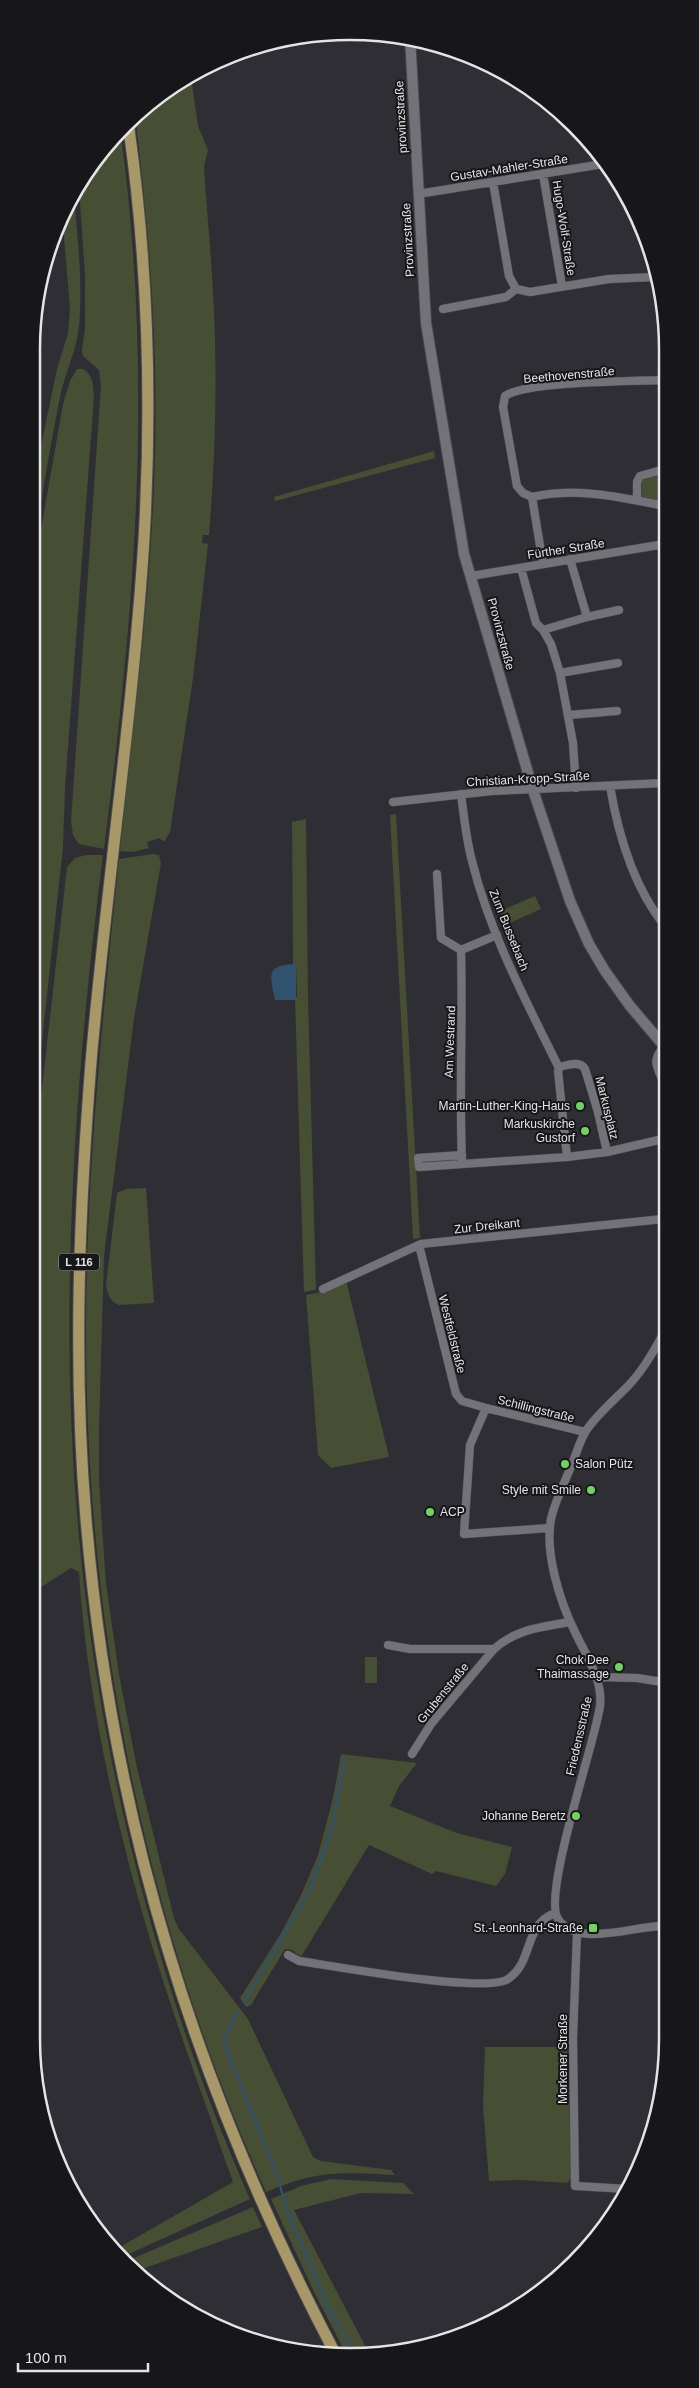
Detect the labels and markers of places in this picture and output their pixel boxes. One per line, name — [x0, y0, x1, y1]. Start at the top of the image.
place label: Martin-Luther-King-Haus — [439, 1099, 570, 1113]
marker: Martin-Luther-King-Haus — [574, 1100, 586, 1112]
place label: Markuskirche Gustorf — [504, 1117, 576, 1145]
marker: Markuskirche Gustorf — [579, 1125, 591, 1137]
place label: Salon Pütz — [575, 1457, 633, 1471]
marker: Salon Pütz — [559, 1458, 571, 1470]
place label: Style mit Smile — [502, 1483, 581, 1497]
marker: Style mit Smile — [585, 1484, 597, 1496]
place label: ACP — [440, 1505, 465, 1519]
marker: ACP — [424, 1506, 436, 1518]
place label: Chok Dee Thaimassage — [537, 1653, 609, 1681]
marker: Chok Dee Thaimassage — [613, 1661, 625, 1673]
place label: Johanne Beretz — [482, 1809, 566, 1823]
marker: Johanne Beretz — [570, 1810, 582, 1822]
place label: St.-Leonhard-Straße — [474, 1921, 583, 1935]
marker: St.-Leonhard-Straße — [587, 1922, 599, 1934]

